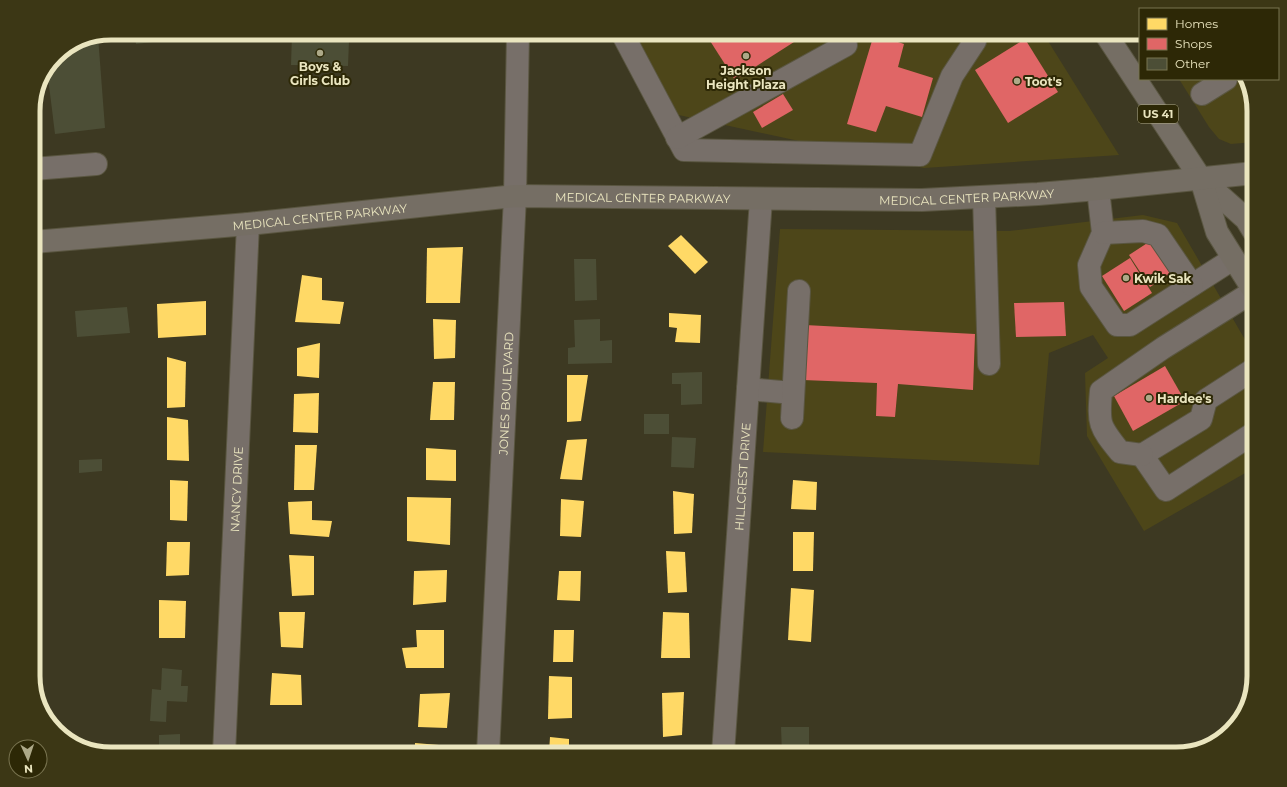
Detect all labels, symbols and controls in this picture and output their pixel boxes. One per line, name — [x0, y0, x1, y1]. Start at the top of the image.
legend — [1139, 8, 1279, 80]
text: Homes — [1175, 16, 1218, 31]
text: Shops — [1175, 36, 1212, 51]
marker: Boys & Girls Club — [315, 48, 325, 58]
marker: Jackson Height Plaza — [741, 51, 751, 61]
text: Other — [1175, 56, 1210, 71]
place label: Boys & Girls Club — [290, 59, 350, 88]
place label: Jackson Height Plaza — [706, 63, 786, 92]
place label: Toot's — [1025, 74, 1062, 89]
marker: Toot's — [1012, 76, 1022, 86]
road number: US 41 — [1138, 105, 1178, 123]
street label: MEDICAL CENTER PARKWAY — [879, 185, 1055, 208]
street label: MEDICAL CENTER PARKWAY — [555, 189, 731, 206]
street label: MEDICAL CENTER PARKWAY — [232, 200, 408, 233]
place label: Kwik Sak — [1134, 271, 1192, 286]
marker: Kwik Sak — [1121, 273, 1131, 283]
street label: JONES BOULEVARD — [495, 331, 516, 456]
place label: Hardee's — [1157, 391, 1212, 406]
marker: Hardee's — [1144, 393, 1154, 403]
street label: HILLCREST DRIVE — [731, 422, 753, 531]
street label: NANCY DRIVE — [227, 446, 245, 532]
north arrow — [8, 739, 48, 779]
text: N — [24, 762, 33, 776]

